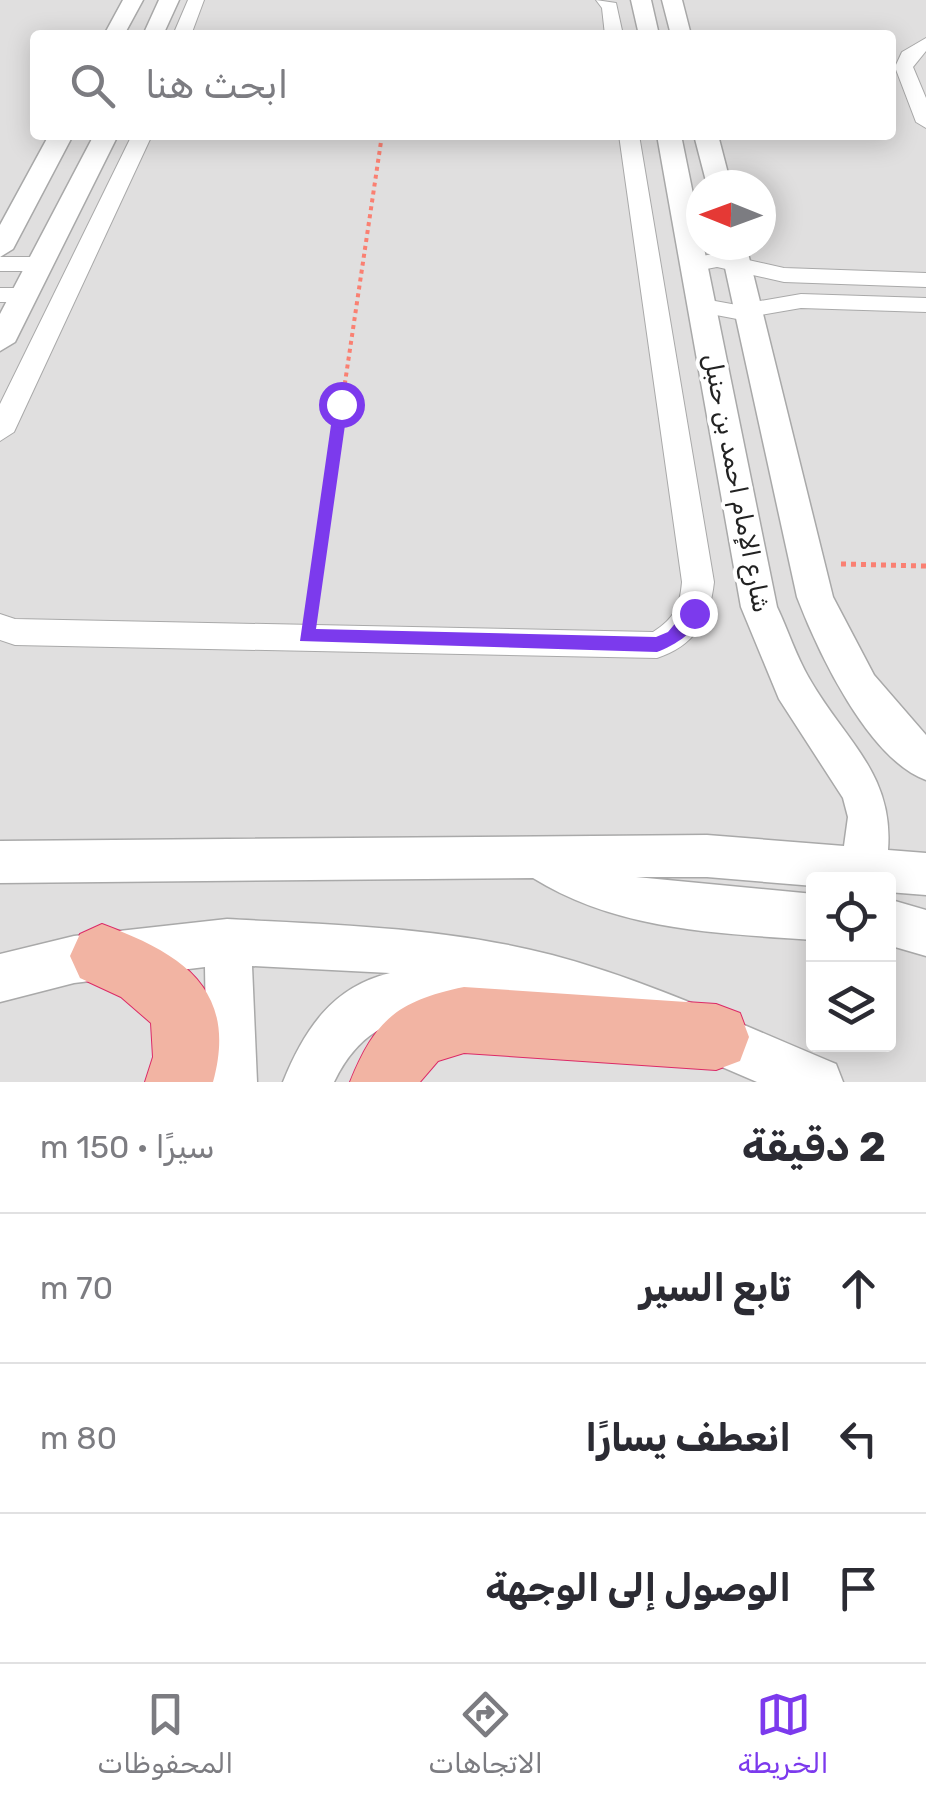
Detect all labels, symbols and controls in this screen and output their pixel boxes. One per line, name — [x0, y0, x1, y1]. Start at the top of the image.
search box — [30, 30, 896, 140]
icon: search — [65, 58, 120, 113]
text: ابحث هنا — [145, 62, 288, 108]
north arrow — [686, 170, 776, 260]
street label: شارع الإمام احمد بن حنبل — [695, 351, 776, 615]
route start — [319, 382, 365, 428]
route end — [672, 591, 718, 637]
map controls — [806, 872, 896, 1052]
button: locate — [806, 872, 896, 962]
button: layers — [806, 962, 896, 1052]
text: 2 دقيقة — [742, 1122, 886, 1172]
text: سيرًا · 150 m — [40, 1128, 215, 1166]
icon: ahead — [831, 1261, 886, 1316]
text: تابع السير — [639, 1265, 791, 1311]
text: 70 m — [40, 1269, 113, 1307]
icon: left — [831, 1411, 886, 1466]
text: انعطف يسارًا — [585, 1415, 791, 1461]
text: 80 m — [40, 1419, 117, 1457]
icon: arrive — [831, 1561, 886, 1616]
text: الوصول إلى الوجهة — [485, 1565, 791, 1611]
tab: المحفوظات — [97, 1687, 233, 1780]
tab: الاتجاهات — [428, 1687, 543, 1780]
tab: الخريطة — [738, 1687, 829, 1780]

